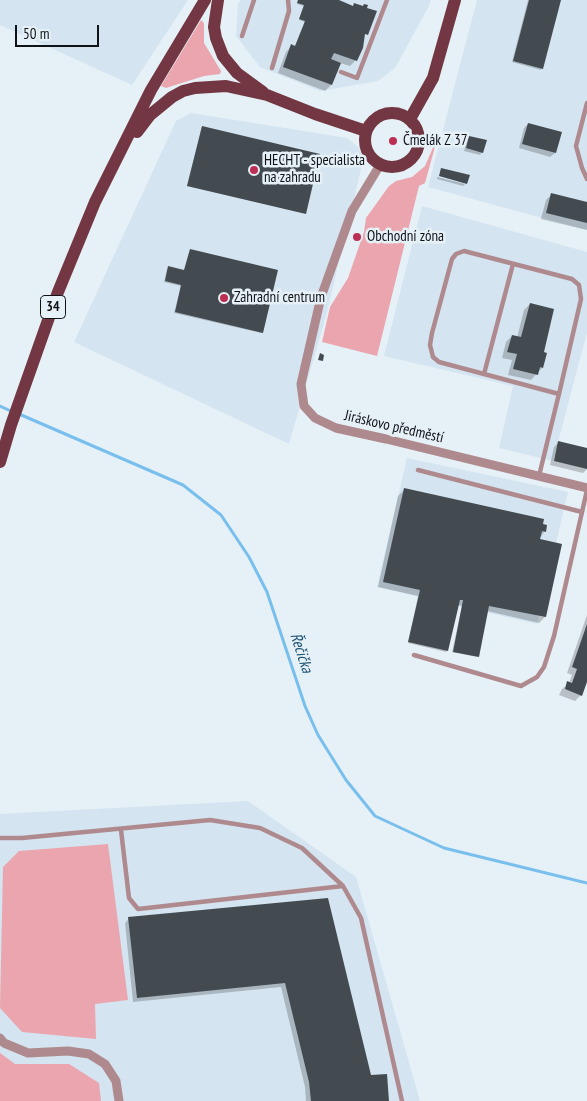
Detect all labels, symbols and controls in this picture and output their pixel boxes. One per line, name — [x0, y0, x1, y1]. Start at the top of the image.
scale bar — [18, 15, 101, 47]
text: 50 m — [23, 24, 49, 43]
place label: Čmelák Z 37 — [403, 132, 467, 150]
marker: Čmelák Z 37 — [387, 135, 399, 147]
place label: HECHT - specialista na zahradu — [264, 152, 365, 187]
marker: HECHT - specialista na zahradu — [248, 164, 260, 176]
place label: Obchodní zóna — [367, 228, 444, 246]
marker: Obchodní zóna — [351, 231, 363, 243]
place label: Zahradní centrum — [234, 289, 325, 307]
marker: Zahradní centrum — [218, 292, 230, 304]
road number: 34 — [40, 296, 66, 318]
street label: Jiráskovo předměstí — [343, 407, 445, 447]
water label: Řečička — [286, 631, 316, 675]

